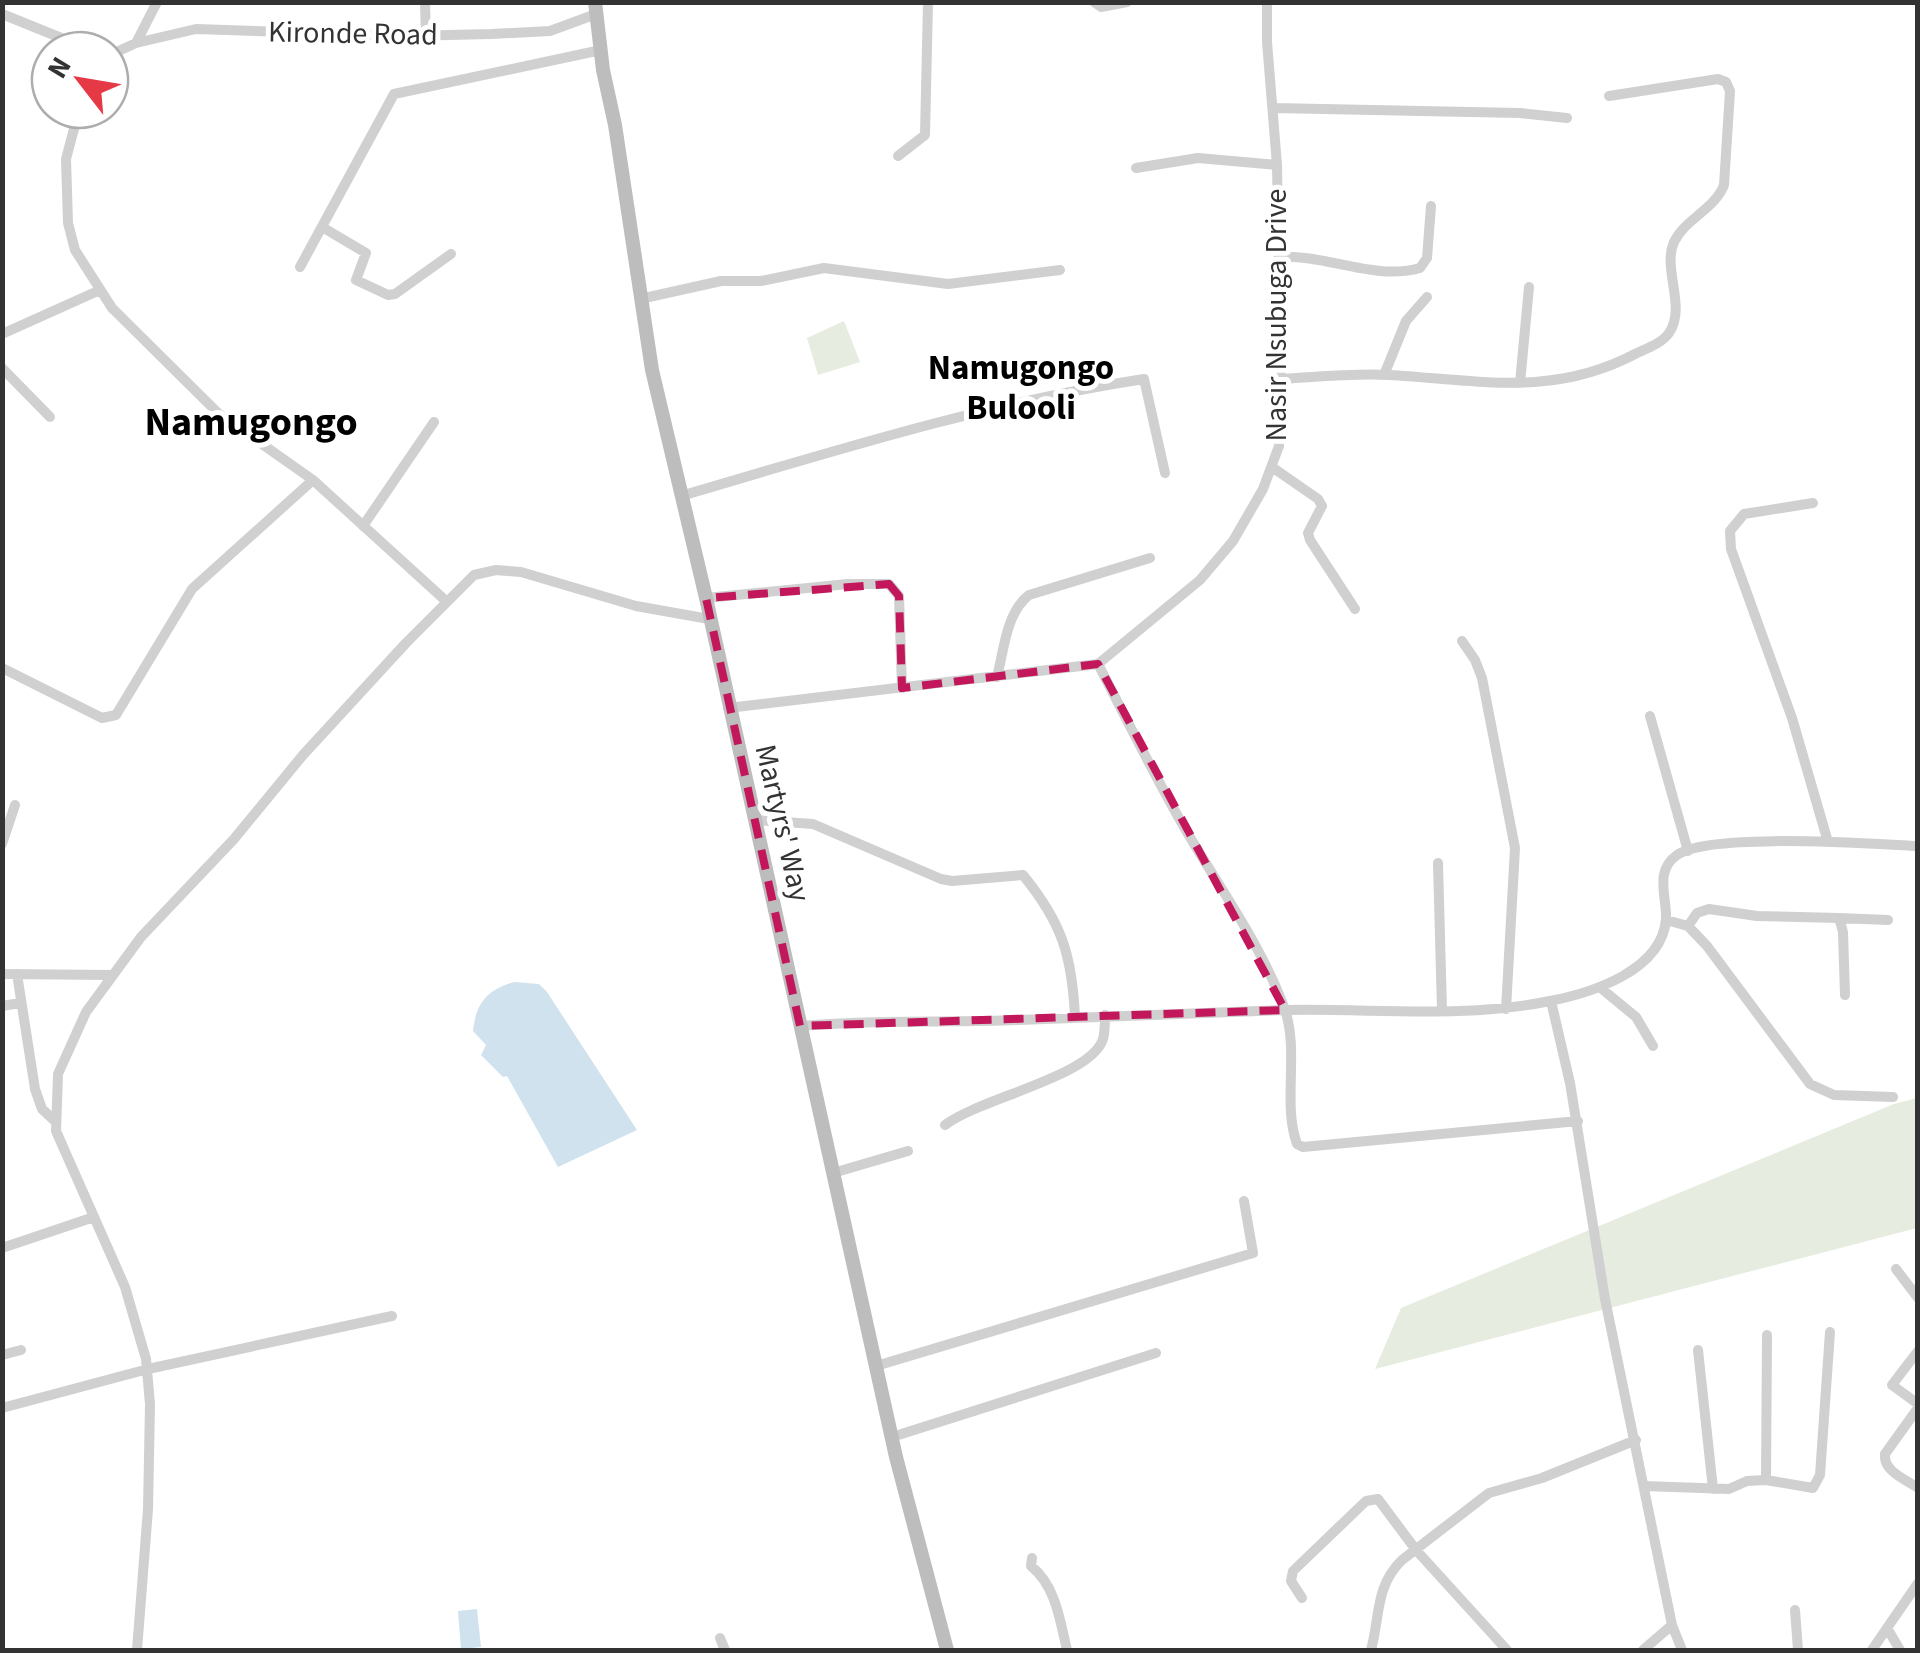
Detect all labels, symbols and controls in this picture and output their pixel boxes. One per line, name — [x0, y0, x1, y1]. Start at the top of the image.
street label: Kironde Road — [268, 11, 438, 56]
north arrow — [30, 30, 130, 130]
text: N — [37, 49, 81, 86]
street label: Nasir Nsubuga Drive — [1255, 189, 1298, 441]
district label: Namugongo Bulooli — [928, 343, 1114, 433]
district label: Namugongo — [144, 394, 358, 451]
street label: Martyrs' Way — [744, 740, 821, 906]

